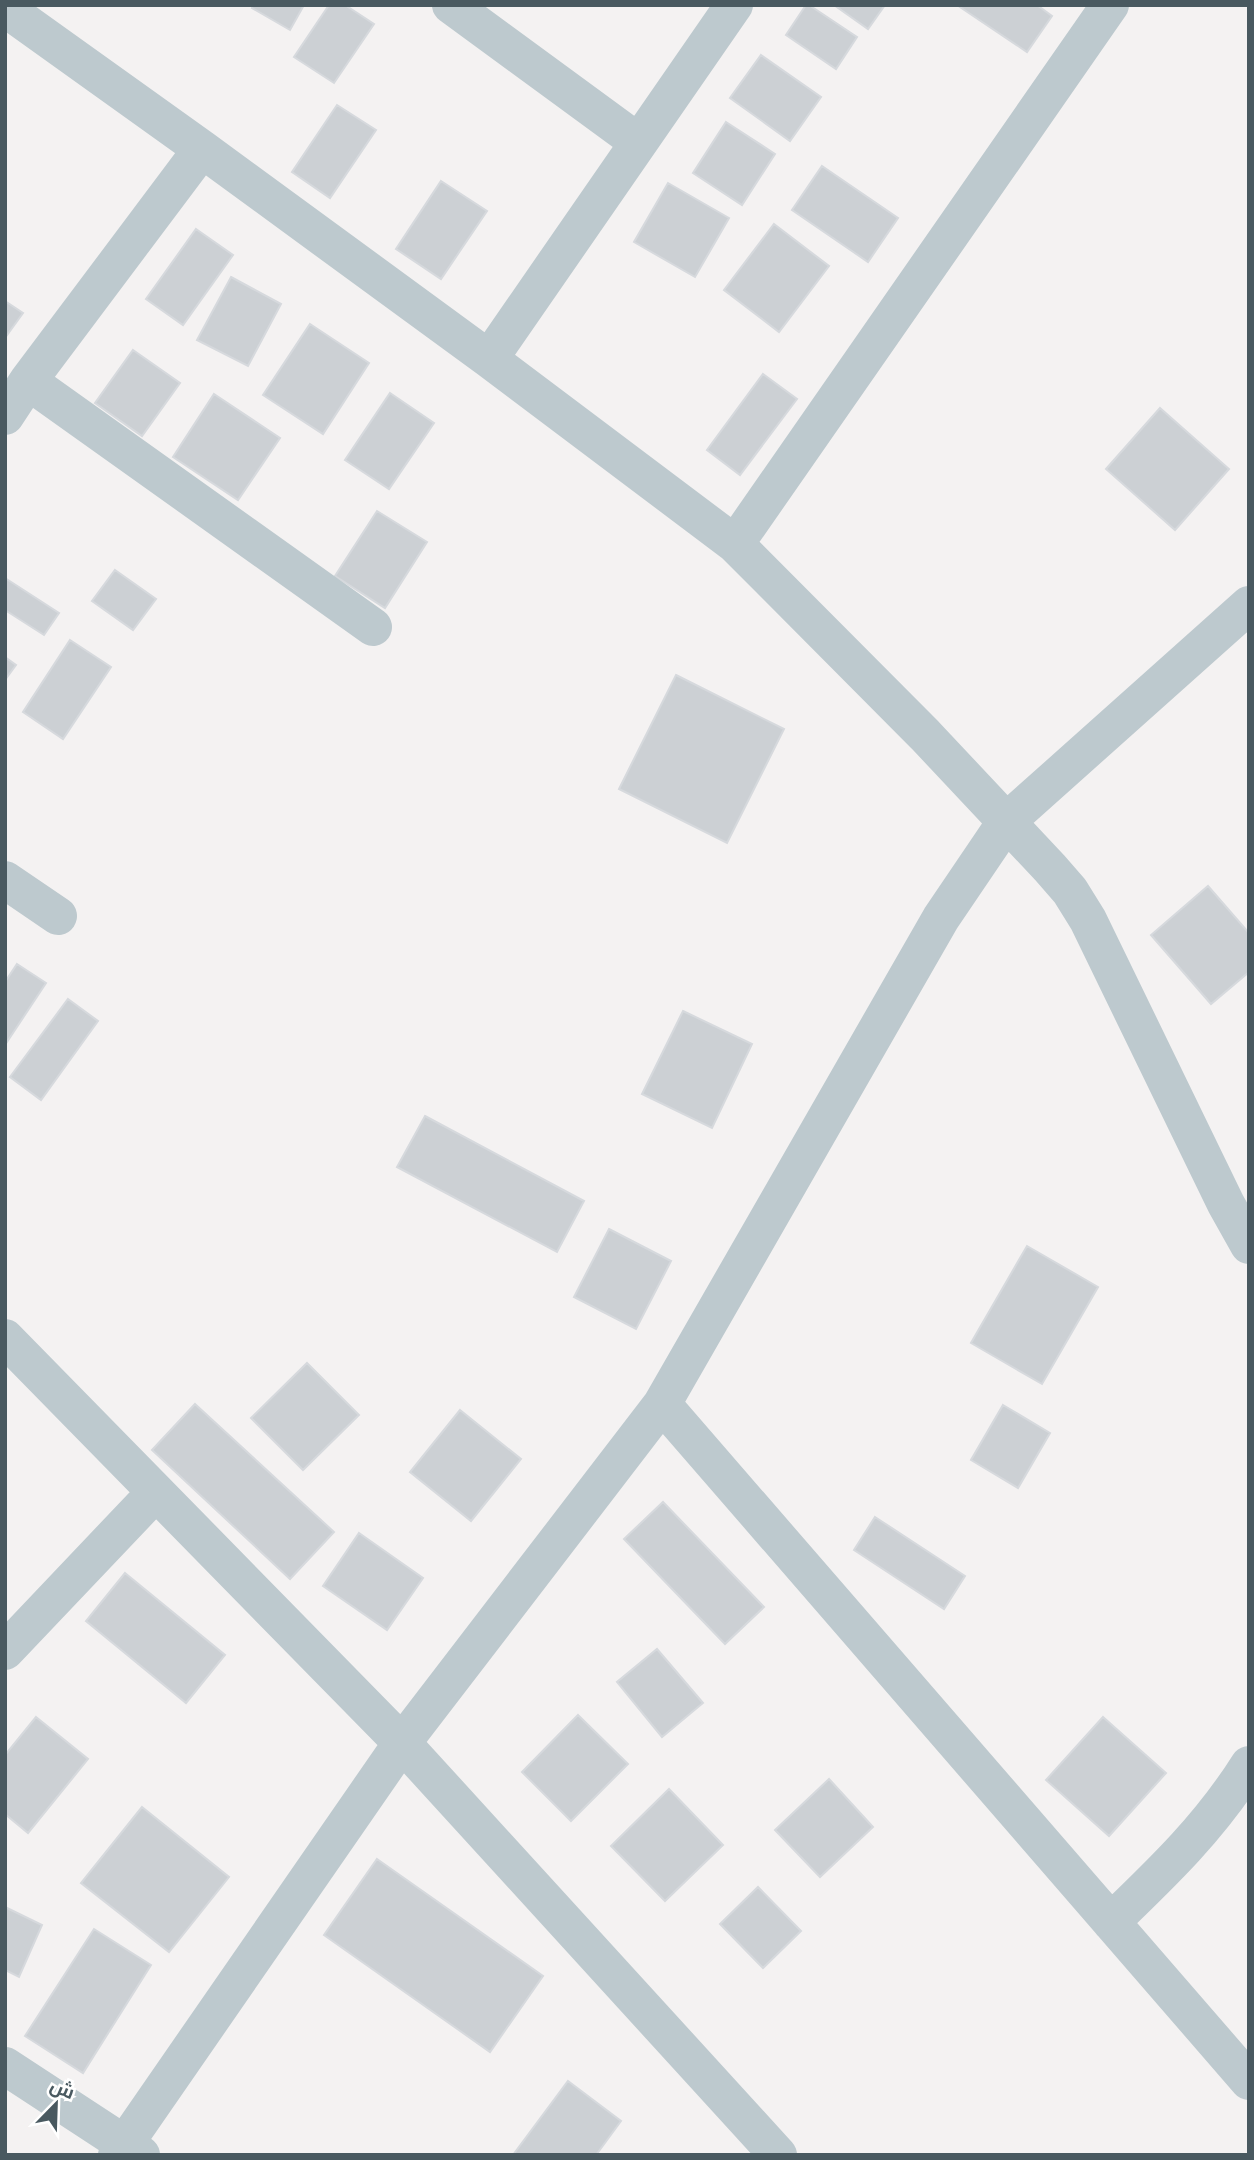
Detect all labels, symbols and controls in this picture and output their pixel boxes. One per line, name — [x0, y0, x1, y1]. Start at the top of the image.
north arrow — [21, 2069, 91, 2139]
text: ش — [47, 2073, 79, 2104]

